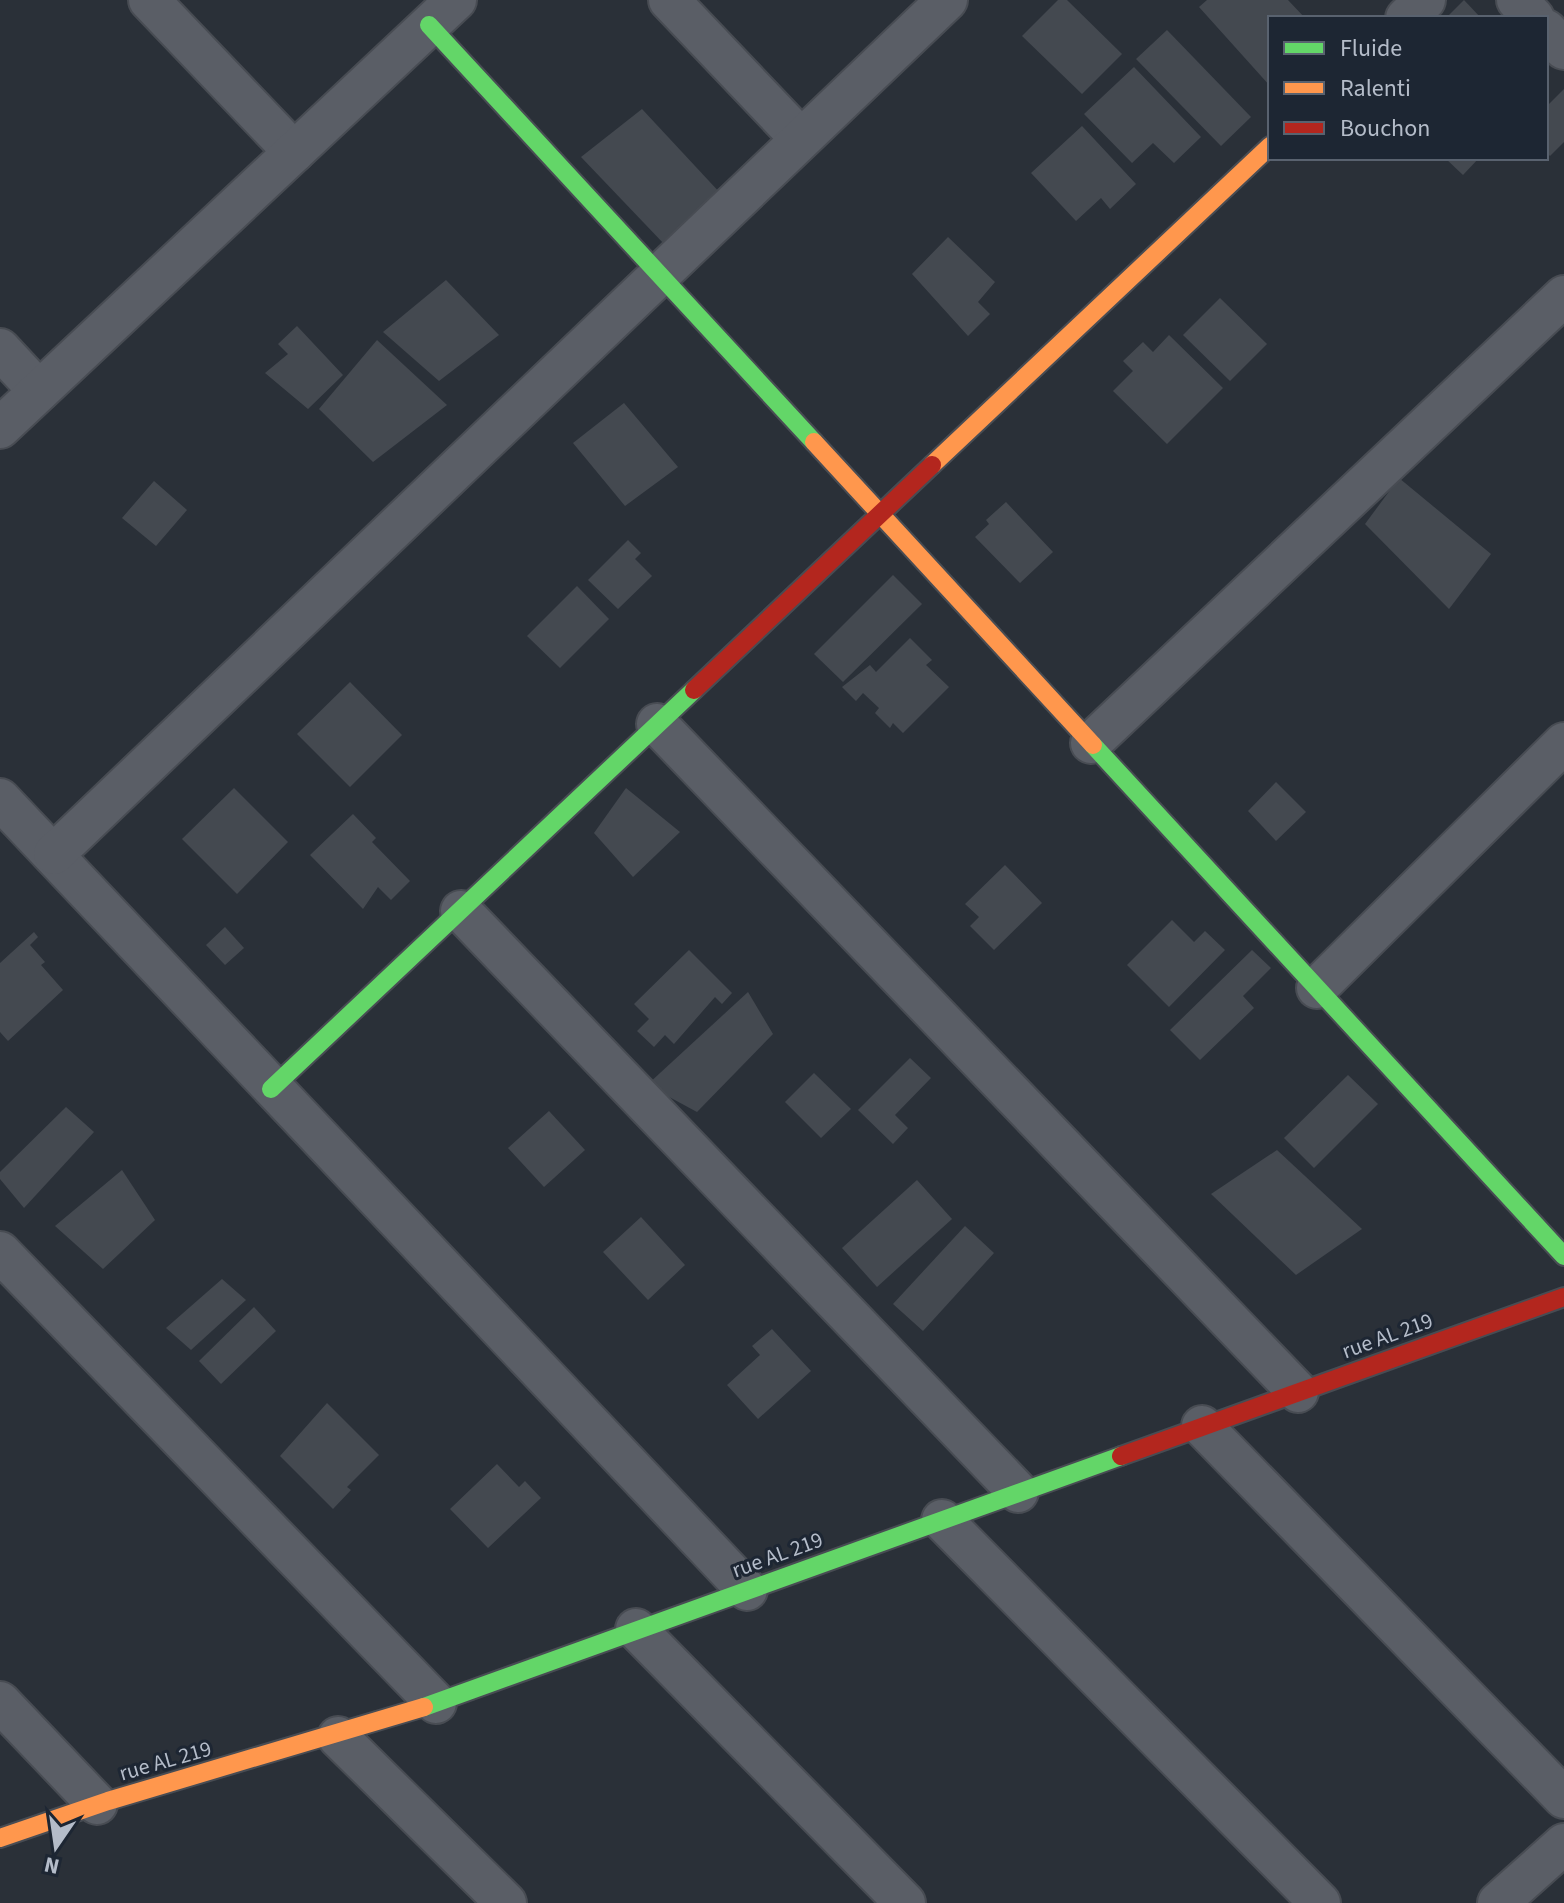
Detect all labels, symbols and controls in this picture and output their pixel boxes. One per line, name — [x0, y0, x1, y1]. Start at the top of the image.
legend — [1268, 16, 1548, 160]
text: Fluide — [1340, 31, 1402, 66]
text: Ralenti — [1340, 71, 1411, 106]
text: Bouchon — [1340, 111, 1430, 146]
street label: rue AL 219 — [1337, 1305, 1437, 1367]
street label: rue AL 219 — [727, 1524, 827, 1586]
street label: rue AL 219 — [115, 1733, 215, 1789]
north arrow — [16, 1807, 96, 1887]
text: N — [41, 1848, 62, 1883]

